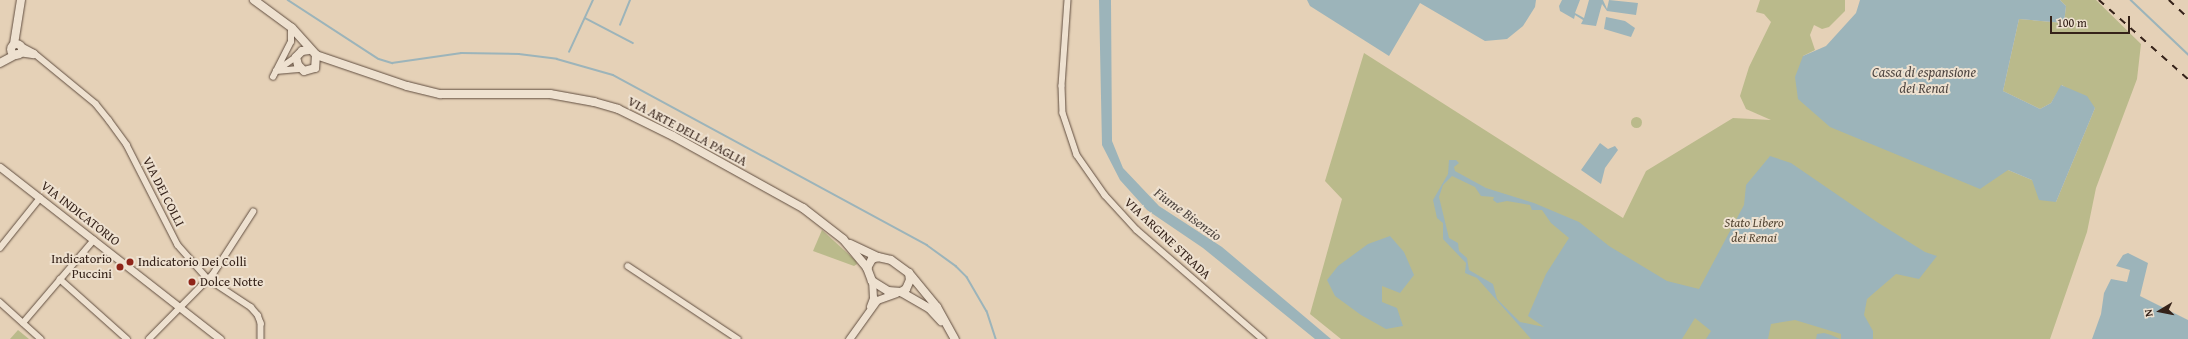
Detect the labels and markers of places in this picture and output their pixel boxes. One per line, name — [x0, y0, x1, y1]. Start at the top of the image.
place label: Indicatorio Puccini — [51, 252, 112, 283]
place label: Indicatorio Dei Colli — [138, 254, 247, 270]
marker: Indicatorio Dei Colli — [125, 257, 135, 267]
marker: Indicatorio Puccini — [115, 262, 125, 272]
place label: Dolce Notte — [200, 274, 263, 290]
marker: Dolce Notte — [187, 277, 197, 287]

